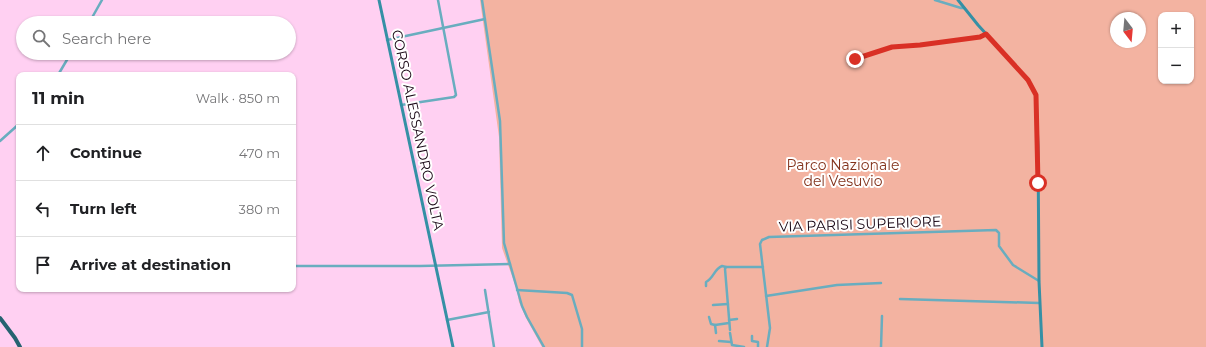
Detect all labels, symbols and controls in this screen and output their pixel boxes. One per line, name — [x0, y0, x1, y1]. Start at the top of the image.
north arrow — [1110, 12, 1146, 48]
map controls — [1158, 12, 1194, 84]
button: + — [1158, 12, 1194, 48]
search box — [16, 16, 296, 60]
icon: search — [30, 27, 52, 49]
street label: CORSO ALESSANDRO VOLTA — [388, 28, 448, 233]
text: Search here — [62, 29, 151, 48]
button: − — [1158, 48, 1194, 84]
route end — [846, 50, 864, 68]
text: 11 min — [32, 88, 85, 108]
text: Walk · 850 m — [196, 90, 280, 106]
icon: ahead — [32, 142, 54, 164]
text: Continue — [70, 143, 142, 162]
text: 470 m — [239, 145, 280, 161]
park label: Parco Nazionale del Vesuvio — [786, 156, 900, 190]
route start — [1029, 174, 1047, 192]
icon: left — [32, 198, 54, 220]
text: Turn left — [70, 199, 137, 218]
text: 380 m — [239, 201, 280, 217]
street label: VIA PARISI SUPERIORE — [779, 212, 941, 236]
icon: arrive — [32, 254, 54, 276]
text: Arrive at destination — [70, 255, 231, 274]

